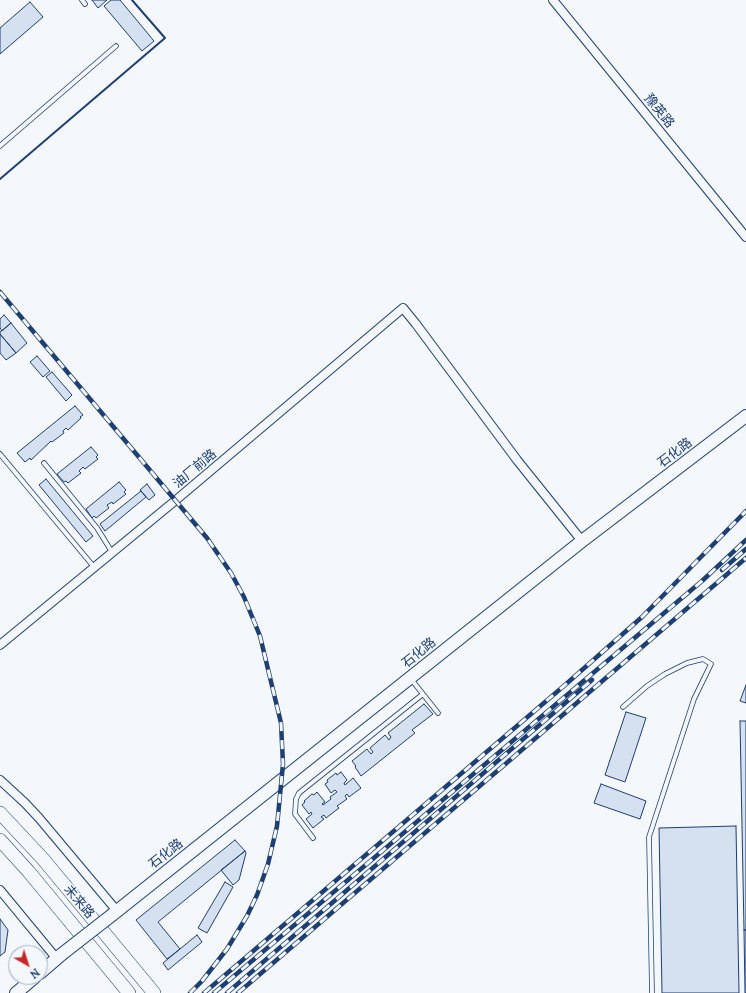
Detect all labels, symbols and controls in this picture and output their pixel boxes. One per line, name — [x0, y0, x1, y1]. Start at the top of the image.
street label: 豫英路 — [641, 91, 677, 131]
street label: 石化路 — [655, 435, 695, 471]
street label: 油厂前路 — [170, 446, 220, 492]
street label: 石化路 — [399, 635, 439, 671]
street label: 石化路 — [146, 836, 186, 872]
street label: 未来路 — [60, 882, 98, 922]
north arrow — [8, 945, 48, 985]
text: N — [27, 965, 43, 982]

